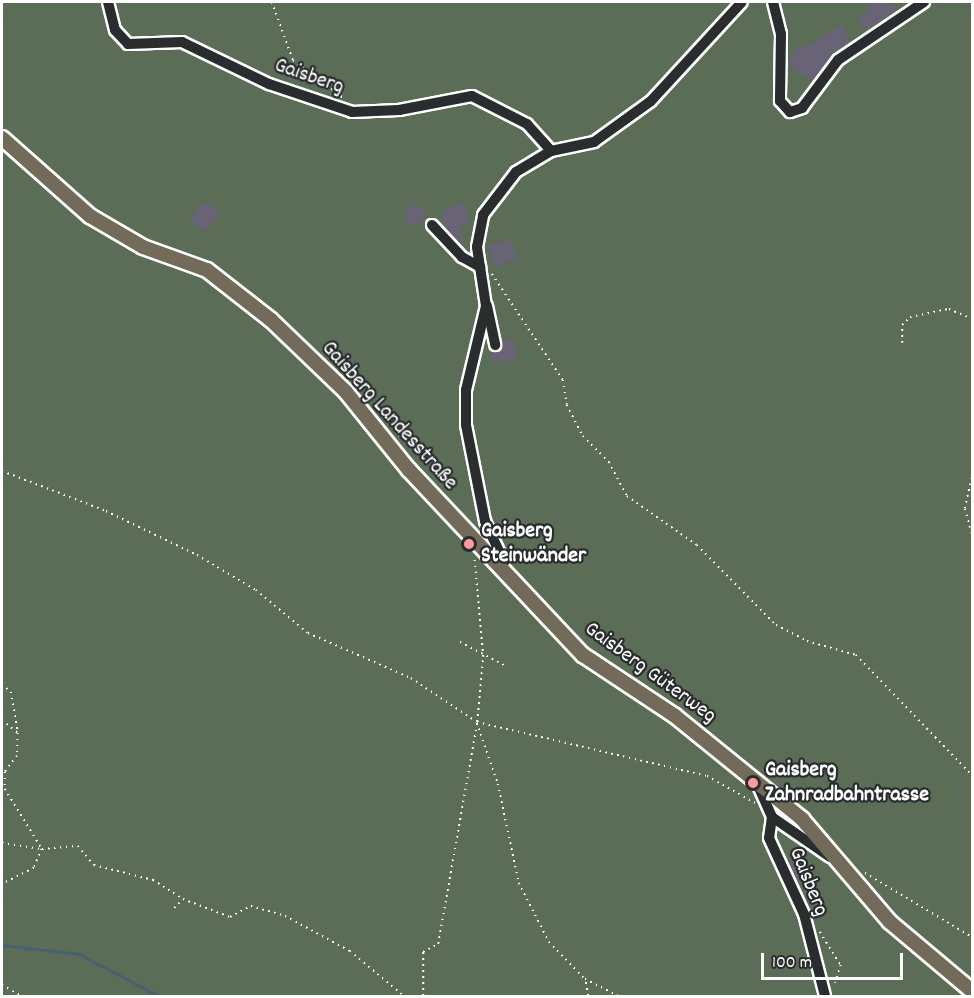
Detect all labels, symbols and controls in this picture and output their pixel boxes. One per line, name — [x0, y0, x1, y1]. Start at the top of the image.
street label: Gaisberg — [271, 53, 347, 101]
street label: Gaisberg Landesstraße — [315, 336, 463, 496]
place label: Gaisberg Steinwänder — [481, 518, 586, 570]
marker: Gaisberg Steinwänder — [462, 537, 476, 551]
street label: Gaisberg Güterweg — [579, 616, 721, 730]
place label: Gaisberg Zahnradbahntrasse — [765, 757, 929, 808]
marker: Gaisberg Zahnradbahntrasse — [746, 776, 760, 790]
street label: Gaisberg — [782, 844, 834, 920]
scale bar — [764, 941, 906, 979]
text: 100 m — [772, 951, 812, 976]

